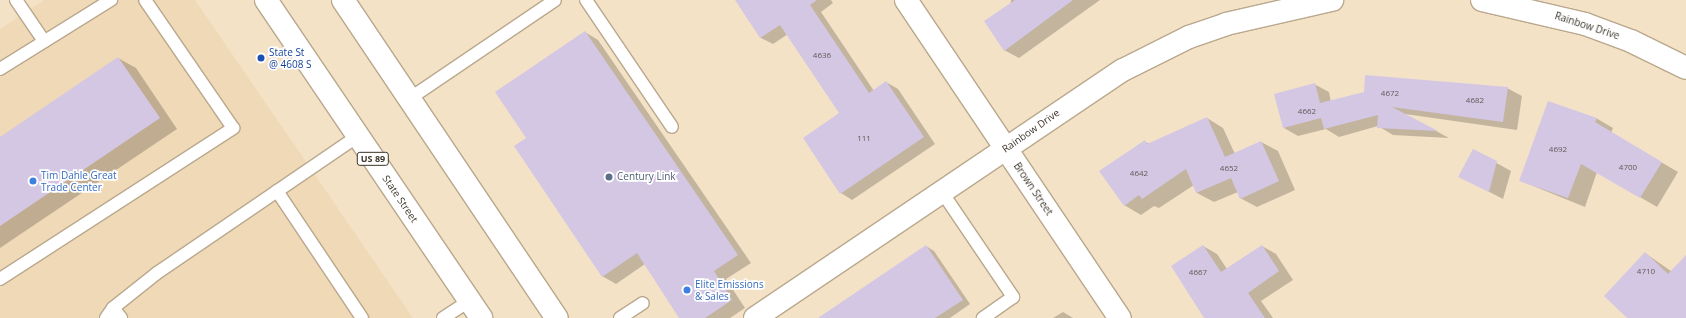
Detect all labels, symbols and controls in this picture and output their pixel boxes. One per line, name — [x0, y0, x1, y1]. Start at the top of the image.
street label: Rainbow Drive — [1553, 10, 1621, 42]
place label: State St @ 4608 S — [269, 46, 312, 70]
house number: 4636 — [813, 50, 831, 60]
marker: State St @ 4608 S — [256, 53, 266, 63]
house number: 4672 — [1381, 88, 1399, 98]
house number: 4682 — [1466, 95, 1484, 105]
house number: 4662 — [1298, 106, 1316, 116]
street label: Rainbow Drive — [1000, 107, 1062, 155]
house number: 111 — [857, 133, 871, 143]
house number: 4692 — [1549, 144, 1567, 154]
road number: US 89 — [356, 152, 390, 166]
street label: Brown Street — [1011, 160, 1055, 218]
house number: 4700 — [1619, 162, 1637, 172]
house number: 4652 — [1220, 163, 1238, 173]
house number: 4642 — [1130, 168, 1148, 178]
place label: Tim Dahle Great Trade Center — [41, 169, 117, 192]
place label: Century Link — [617, 171, 676, 183]
marker: Century Link — [604, 172, 614, 182]
street label: State Street — [380, 173, 420, 225]
marker: Tim Dahle Great Trade Center — [28, 176, 38, 186]
house number: 4710 — [1637, 266, 1655, 276]
house number: 4667 — [1189, 267, 1207, 277]
place label: Elite Emissions & Sales — [695, 278, 764, 302]
marker: Elite Emissions & Sales — [682, 285, 692, 295]

